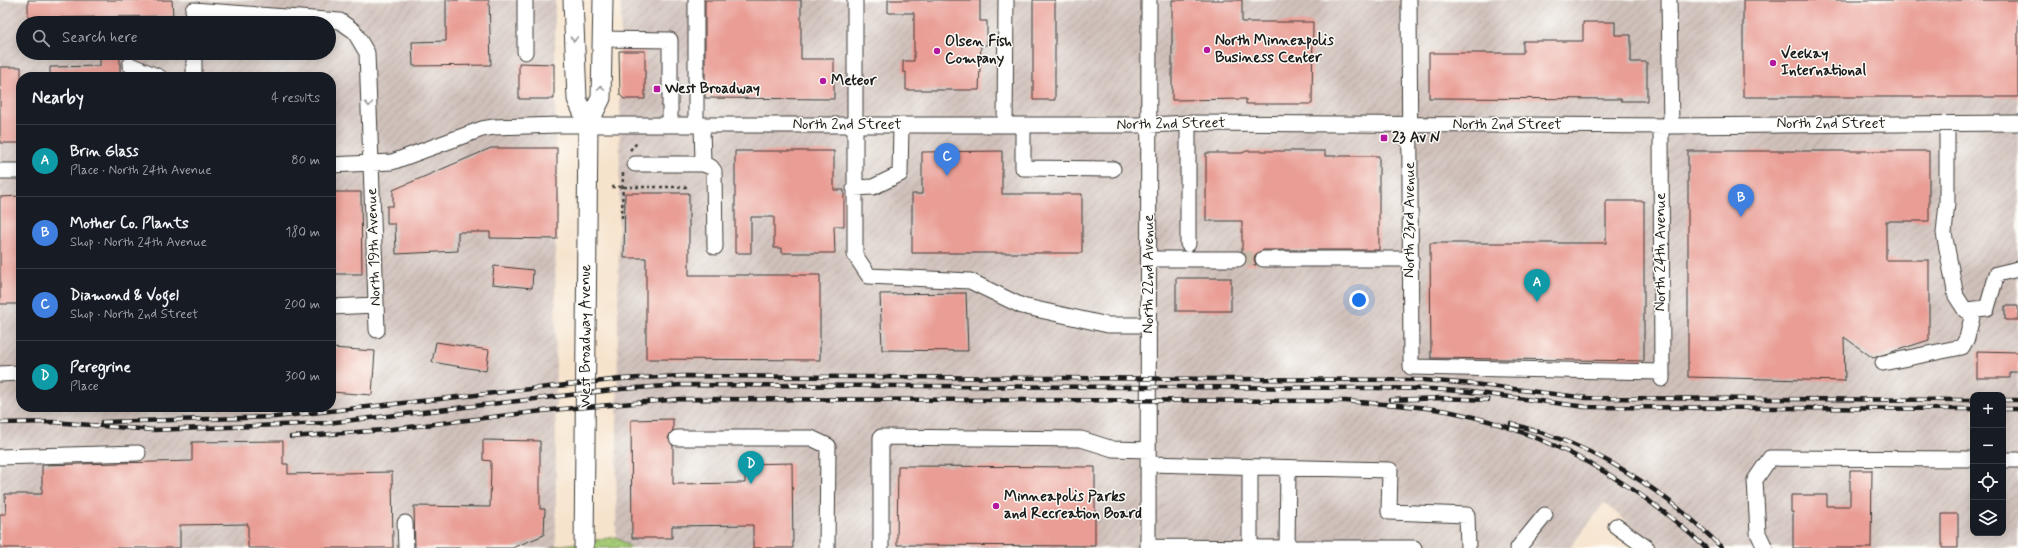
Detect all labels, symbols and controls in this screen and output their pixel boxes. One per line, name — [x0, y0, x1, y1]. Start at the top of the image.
search box — [16, 16, 336, 60]
icon: search — [30, 27, 52, 49]
text: Search here — [62, 28, 138, 48]
place label: North Minneapolis Business Center — [1215, 31, 1334, 68]
place label: Olsen Fish Company — [945, 32, 1012, 69]
one-way arrow — [570, 36, 579, 42]
place label: Veekay International — [1781, 44, 1866, 81]
marker: North Minneapolis Business Center — [1202, 45, 1212, 55]
marker: Olsen Fish Company — [932, 46, 942, 56]
marker: Veekay International — [1768, 58, 1778, 68]
place label: Meteor — [831, 71, 877, 91]
marker: Meteor — [818, 76, 828, 86]
place label: West Broadway — [664, 79, 760, 99]
marker: West Broadway — [652, 84, 662, 94]
one-way arrow — [597, 85, 605, 91]
text: Nearby — [32, 87, 84, 109]
text: 4 results — [271, 90, 320, 107]
one-way arrow — [365, 101, 373, 107]
street label: North 2nd Street — [1116, 113, 1226, 135]
street label: North 2nd Street — [1776, 114, 1886, 134]
street label: North 2nd Street — [792, 115, 902, 135]
street label: North 2nd Street — [1452, 115, 1562, 135]
place label: 23 Av N — [1392, 128, 1440, 148]
marker: 23 Av N — [1379, 133, 1389, 143]
text: Brin Glass — [70, 142, 139, 162]
pin: C — [934, 143, 960, 176]
text: A — [41, 152, 49, 169]
text: 80 m — [291, 152, 320, 169]
text: Place · North 24th Avenue — [70, 162, 212, 179]
street label: North 23rd Avenue — [1400, 162, 1420, 278]
pin: B — [1728, 184, 1754, 217]
street label: North 19th Avenue — [362, 188, 386, 306]
street label: North 24th Avenue — [1651, 193, 1671, 312]
text: Mother Co. Plants — [70, 214, 189, 234]
street label: North 22nd Avenue — [1139, 214, 1159, 334]
text: B — [41, 224, 49, 241]
text: 180 m — [285, 224, 320, 241]
text: Shop · North 24th Avenue — [70, 234, 207, 251]
street label: West Broadway Avenue — [576, 264, 596, 408]
pin: A — [1524, 269, 1550, 302]
text: Diamond & Vogel — [70, 286, 179, 306]
your location — [1349, 290, 1369, 310]
text: C — [40, 296, 50, 313]
text: 200 m — [285, 296, 320, 313]
text: Shop · North 2nd Street — [70, 306, 198, 323]
text: Peregrine — [70, 358, 131, 378]
text: D — [41, 368, 49, 385]
text: 300 m — [285, 368, 320, 385]
text: Place — [70, 378, 99, 395]
map controls — [1970, 392, 2006, 536]
button: + — [1970, 392, 2006, 428]
button: − — [1970, 428, 2006, 464]
pin: D — [738, 451, 764, 484]
button: locate — [1970, 464, 2006, 500]
place label: Minneapolis Parks and Recreation Board — [1004, 487, 1142, 524]
button: layers — [1970, 500, 2006, 536]
marker: Minneapolis Parks and Recreation Board — [991, 501, 1001, 511]

